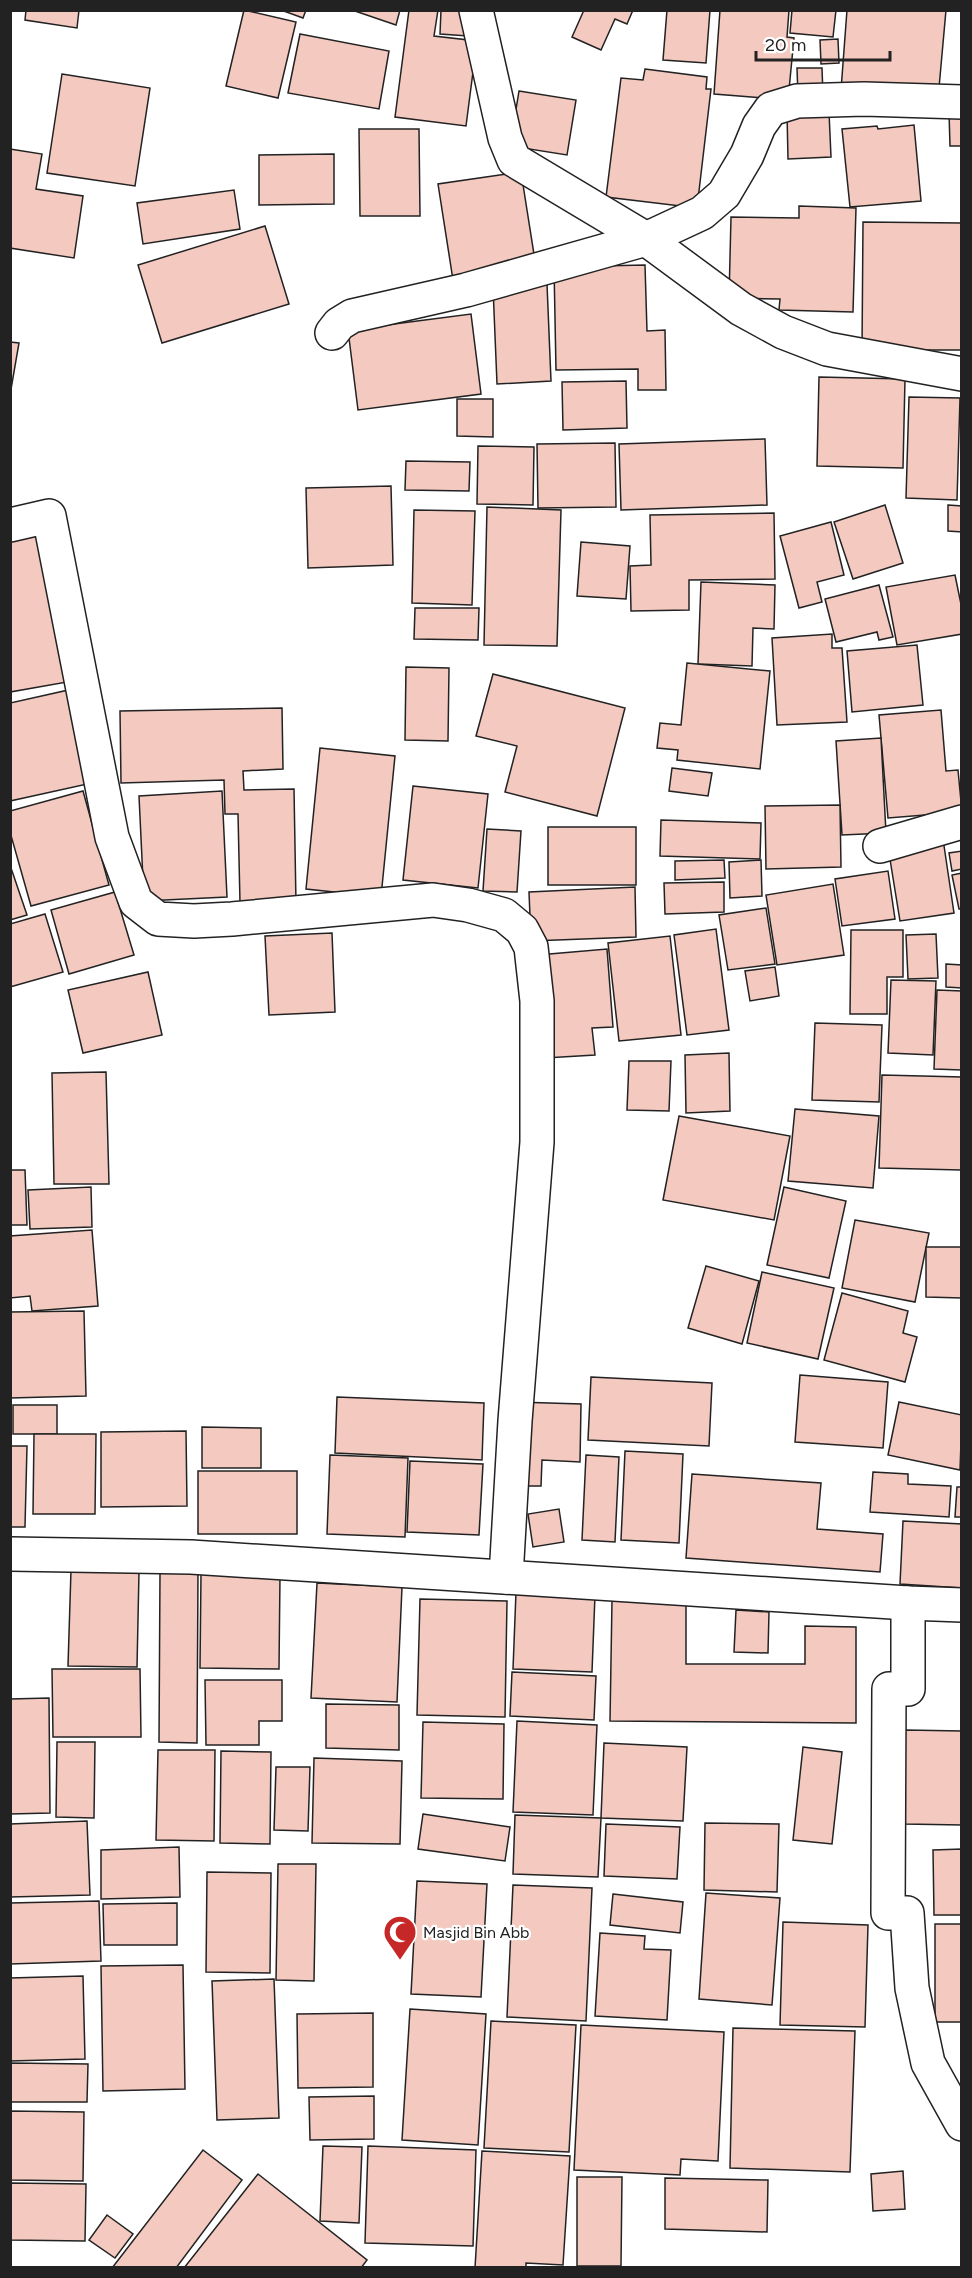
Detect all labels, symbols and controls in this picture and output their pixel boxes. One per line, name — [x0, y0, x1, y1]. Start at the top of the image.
scale bar — [756, 24, 890, 62]
text: 20 m — [765, 34, 806, 56]
mosque icon: Masjid Bin Abb — [382, 1914, 418, 1961]
place label: Masjid Bin Abb — [423, 1923, 529, 1942]

